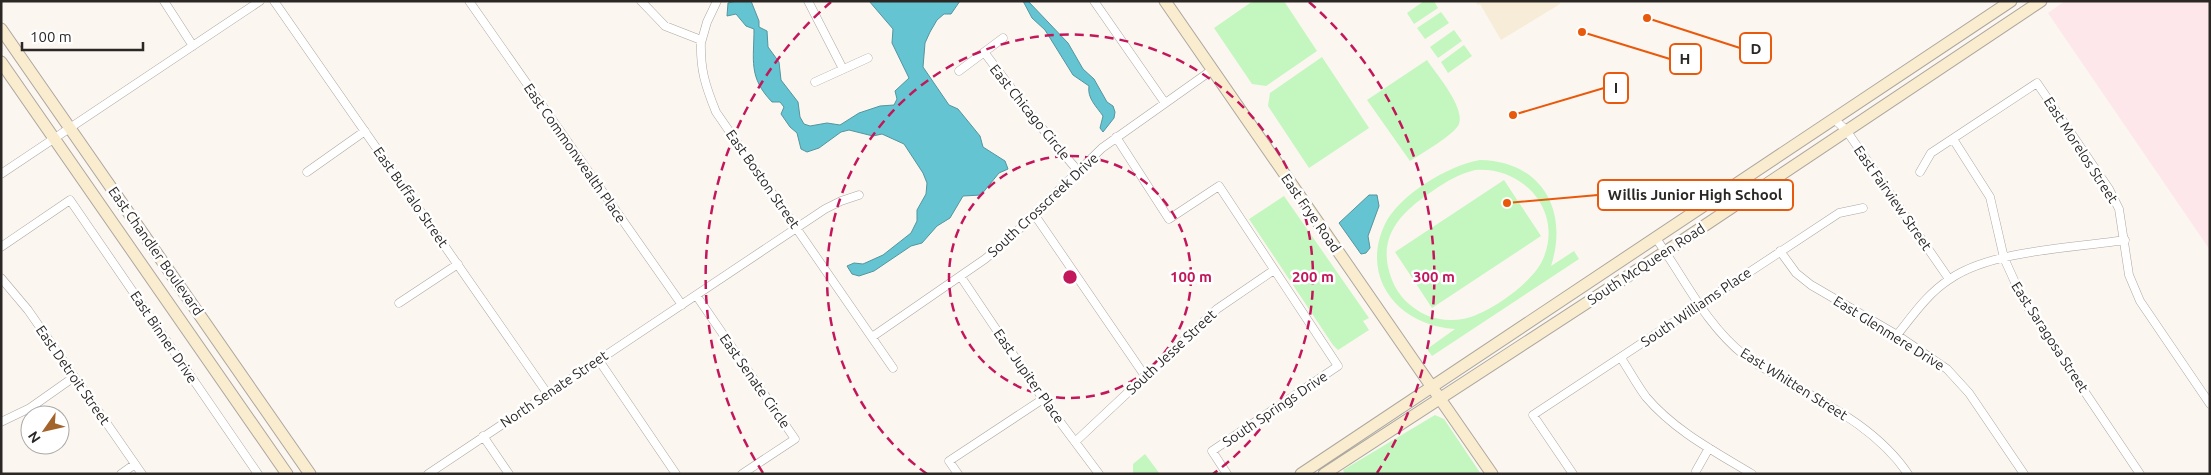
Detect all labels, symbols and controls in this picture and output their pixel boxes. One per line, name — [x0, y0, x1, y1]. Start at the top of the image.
scale bar — [22, 20, 144, 52]
text: 100 m — [30, 28, 72, 45]
callout: D — [1740, 33, 1771, 63]
text: D — [1751, 40, 1762, 57]
callout: H — [1670, 44, 1701, 74]
text: H — [1680, 50, 1690, 67]
street label: East Chicago Circle — [987, 61, 1073, 163]
callout: I — [1604, 73, 1628, 103]
text: I — [1614, 79, 1618, 96]
street label: East Commonwealth Place — [521, 80, 629, 226]
street label: East Morelos Street — [2041, 94, 2122, 207]
street label: East Boston Street — [723, 127, 803, 232]
street label: East Fairview Street — [1851, 143, 1935, 254]
street label: East Buffalo Street — [370, 144, 452, 251]
street label: South Crosscreek Drive — [984, 150, 1102, 260]
street label: East Frye Road — [1278, 171, 1344, 255]
callout: Willis Junior High School — [1598, 180, 1793, 210]
street label: East Chandler Boulevard — [105, 183, 207, 319]
text: Willis Junior High School — [1608, 186, 1783, 203]
street label: South McQueen Road — [1584, 220, 1708, 308]
street label: South Williams Place — [1638, 264, 1754, 350]
centre of rings — [1061, 268, 1079, 286]
text: 100 m — [1170, 268, 1212, 285]
text: 200 m — [1292, 268, 1334, 285]
text: 300 m — [1413, 268, 1455, 285]
street label: East Saragosa Street — [2008, 279, 2092, 396]
street label: East Binner Drive — [127, 288, 201, 386]
street label: East Glenmere Drive — [1831, 292, 1947, 374]
street label: South Jesse Street — [1123, 306, 1220, 398]
street label: East Detroit Street — [33, 322, 114, 428]
street label: East Jupiter Place — [990, 326, 1068, 426]
street label: East Senate Circle — [716, 331, 794, 431]
street label: East Whitten Street — [1738, 345, 1851, 424]
street label: North Senate Street — [497, 347, 611, 431]
street label: South Springs Drive — [1220, 368, 1330, 450]
north arrow — [20, 405, 70, 455]
text: N — [25, 428, 44, 446]

